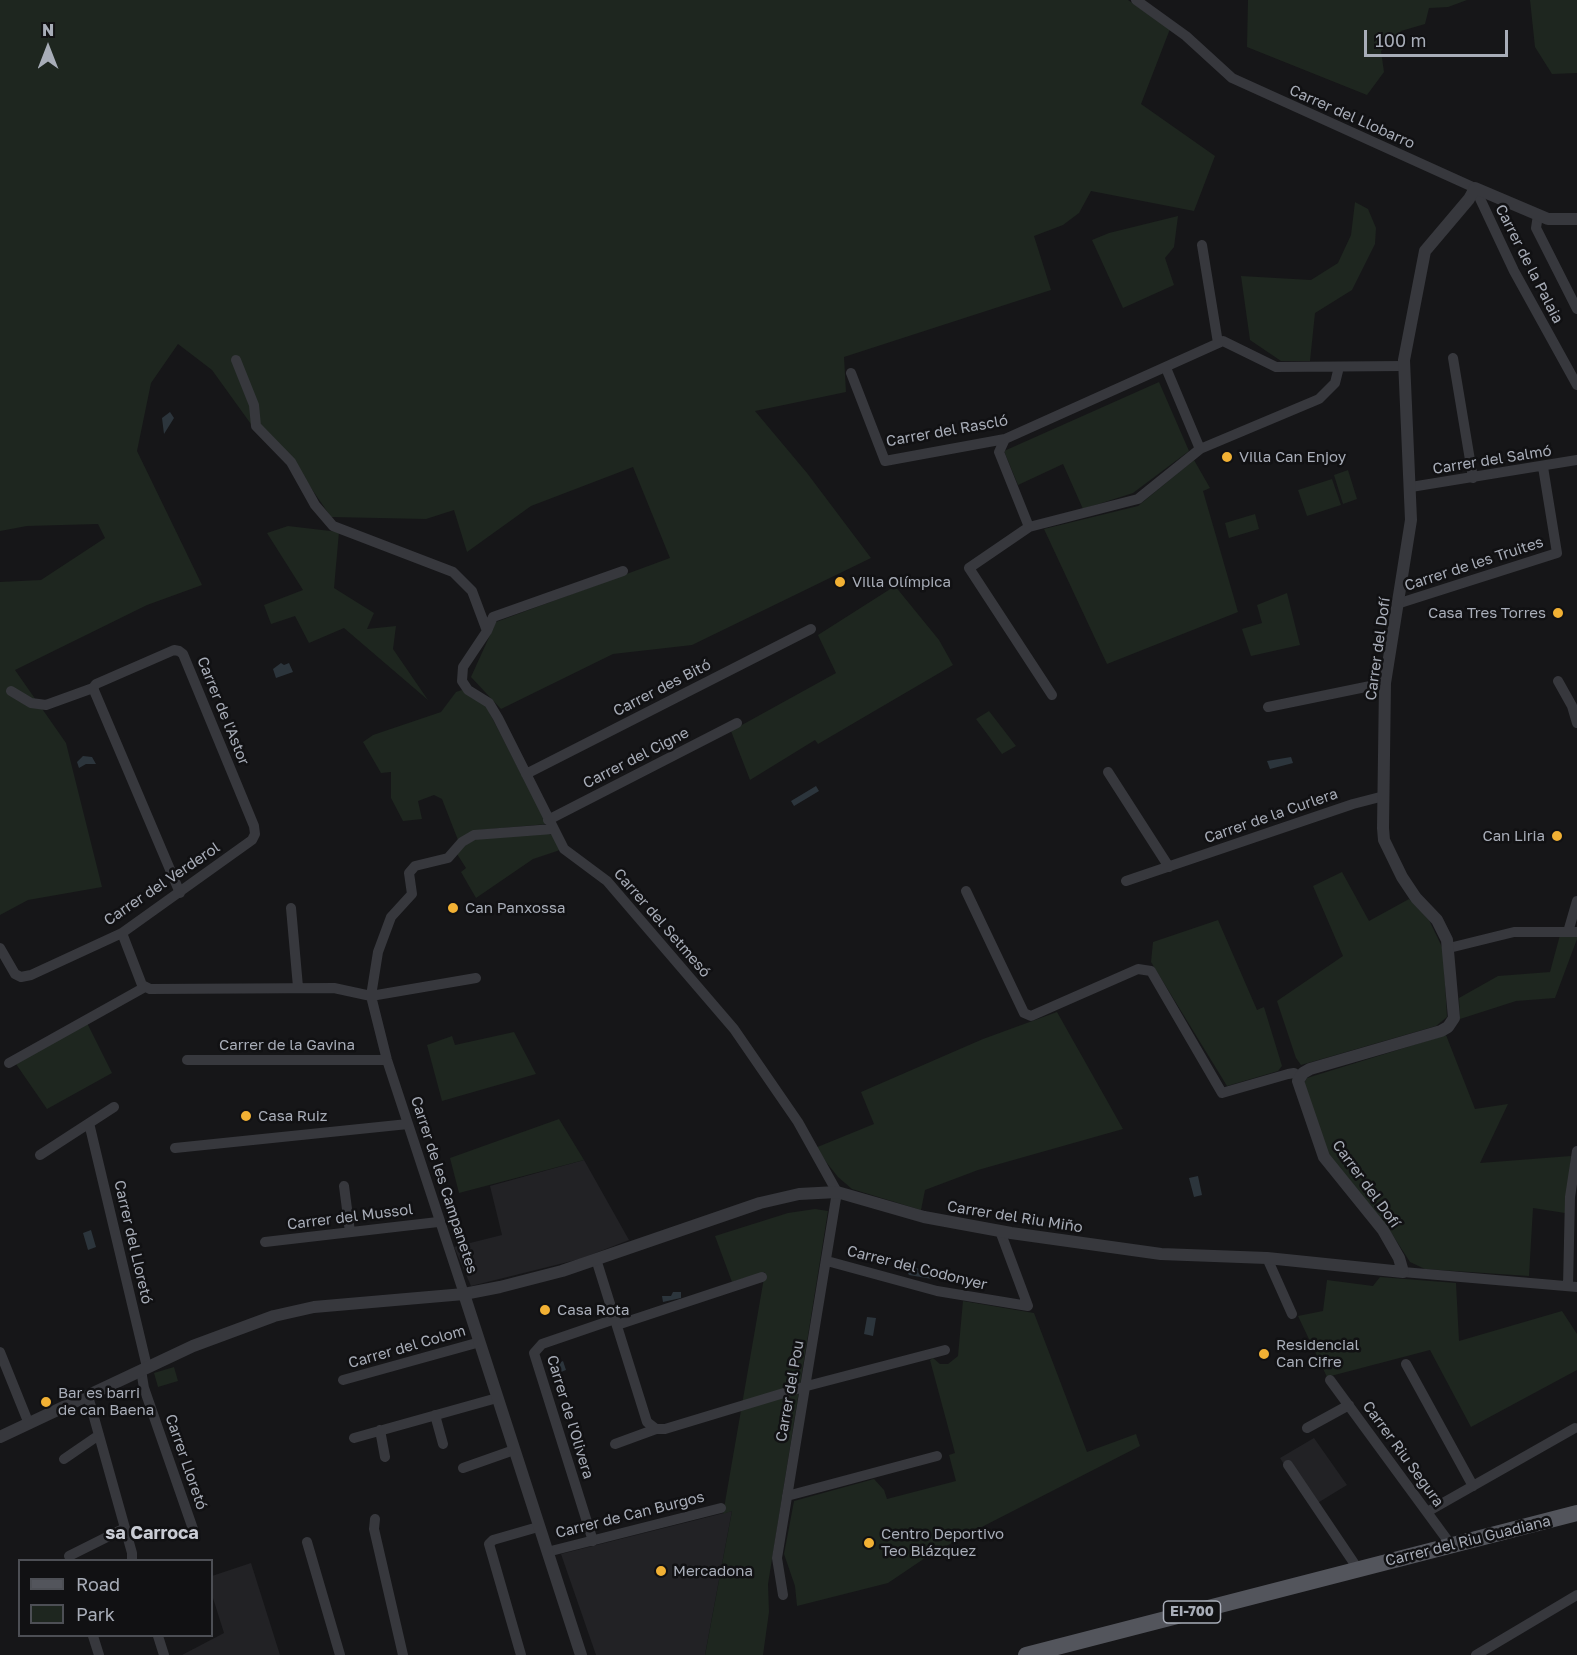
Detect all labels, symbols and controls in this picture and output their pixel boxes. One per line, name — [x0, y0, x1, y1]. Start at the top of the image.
north arrow — [18, 18, 78, 78]
scale bar — [1367, 18, 1511, 56]
text: N — [42, 20, 54, 40]
text: 100 m — [1375, 29, 1426, 51]
street label: Carrer del Llobarro — [1287, 81, 1417, 153]
street label: Carrer de la Palaia — [1491, 201, 1567, 327]
street label: Carrer del Rascló — [885, 411, 1009, 451]
street label: Carrer del Salmó — [1431, 442, 1553, 478]
place label: Villa Can Enjoy — [1239, 448, 1346, 466]
marker: Villa Can Enjoy — [1220, 450, 1234, 464]
street label: Carrer de les Truites — [1402, 533, 1546, 595]
place label: Villa Olímpica — [852, 573, 951, 591]
marker: Villa Olímpica — [833, 575, 847, 589]
street label: Carrer del Dofí — [1362, 596, 1394, 702]
place label: Casa Tres Torres — [1428, 604, 1546, 622]
marker: Casa Tres Torres — [1551, 606, 1565, 620]
street label: Carrer de l'Astor — [193, 654, 253, 768]
street label: Carrer des Bitó — [610, 656, 714, 720]
street label: Carrer del Cigne — [580, 724, 692, 792]
street label: Carrer de la Curlera — [1202, 785, 1340, 847]
place label: Can Liria — [1482, 827, 1545, 845]
marker: Can Liria — [1550, 829, 1564, 843]
street label: Carrer del Verderol — [101, 839, 223, 929]
street label: Carrer del Setmesó — [610, 865, 714, 981]
place label: Can Panxossa — [465, 899, 565, 917]
marker: Can Panxossa — [446, 901, 460, 915]
street label: Carrer de la Gavina — [219, 1036, 355, 1054]
street label: Carrer de les Campanetes — [407, 1094, 481, 1276]
place label: Casa Ruiz — [258, 1107, 327, 1125]
marker: Casa Ruiz — [239, 1109, 253, 1123]
street label: Carrer del Dofí — [1328, 1137, 1404, 1231]
street label: Carrer del Lloretó — [110, 1178, 156, 1306]
street label: Carrer del Riu Miño — [946, 1197, 1084, 1237]
street label: Carrer del Mussol — [286, 1200, 414, 1234]
street label: Carrer del Codonyer — [845, 1242, 989, 1294]
place label: Casa Rota — [557, 1301, 629, 1319]
marker: Casa Rota — [538, 1303, 552, 1317]
street label: Carrer del Colom — [346, 1322, 468, 1372]
place label: Residencial Can Cifre — [1276, 1336, 1359, 1371]
street label: Carrer del Pou — [772, 1339, 808, 1443]
marker: Residencial Can Cifre — [1257, 1347, 1271, 1361]
street label: Carrer de l'Olivera — [543, 1353, 597, 1481]
place label: Bar es barri de can Baena — [58, 1384, 154, 1419]
marker: Bar es barri de can Baena — [39, 1395, 53, 1409]
street label: Carrer Riu Segura — [1359, 1398, 1447, 1510]
street label: Carrer Lloretó — [161, 1412, 211, 1512]
street label: Carrer de Can Burgos — [554, 1488, 706, 1542]
street label: Carrer del Riu Guadiana — [1384, 1512, 1552, 1570]
district label: sa Carroca — [105, 1522, 199, 1544]
place label: Centro Deportivo Teo Blázquez — [881, 1525, 1004, 1560]
marker: Centro Deportivo Teo Blázquez — [862, 1536, 876, 1550]
legend — [18, 1559, 213, 1637]
place label: Mercadona — [673, 1562, 753, 1580]
marker: Mercadona — [654, 1564, 668, 1578]
text: Road — [76, 1573, 120, 1595]
road number: EI-700 — [1164, 1601, 1220, 1623]
text: Park — [76, 1603, 115, 1625]

